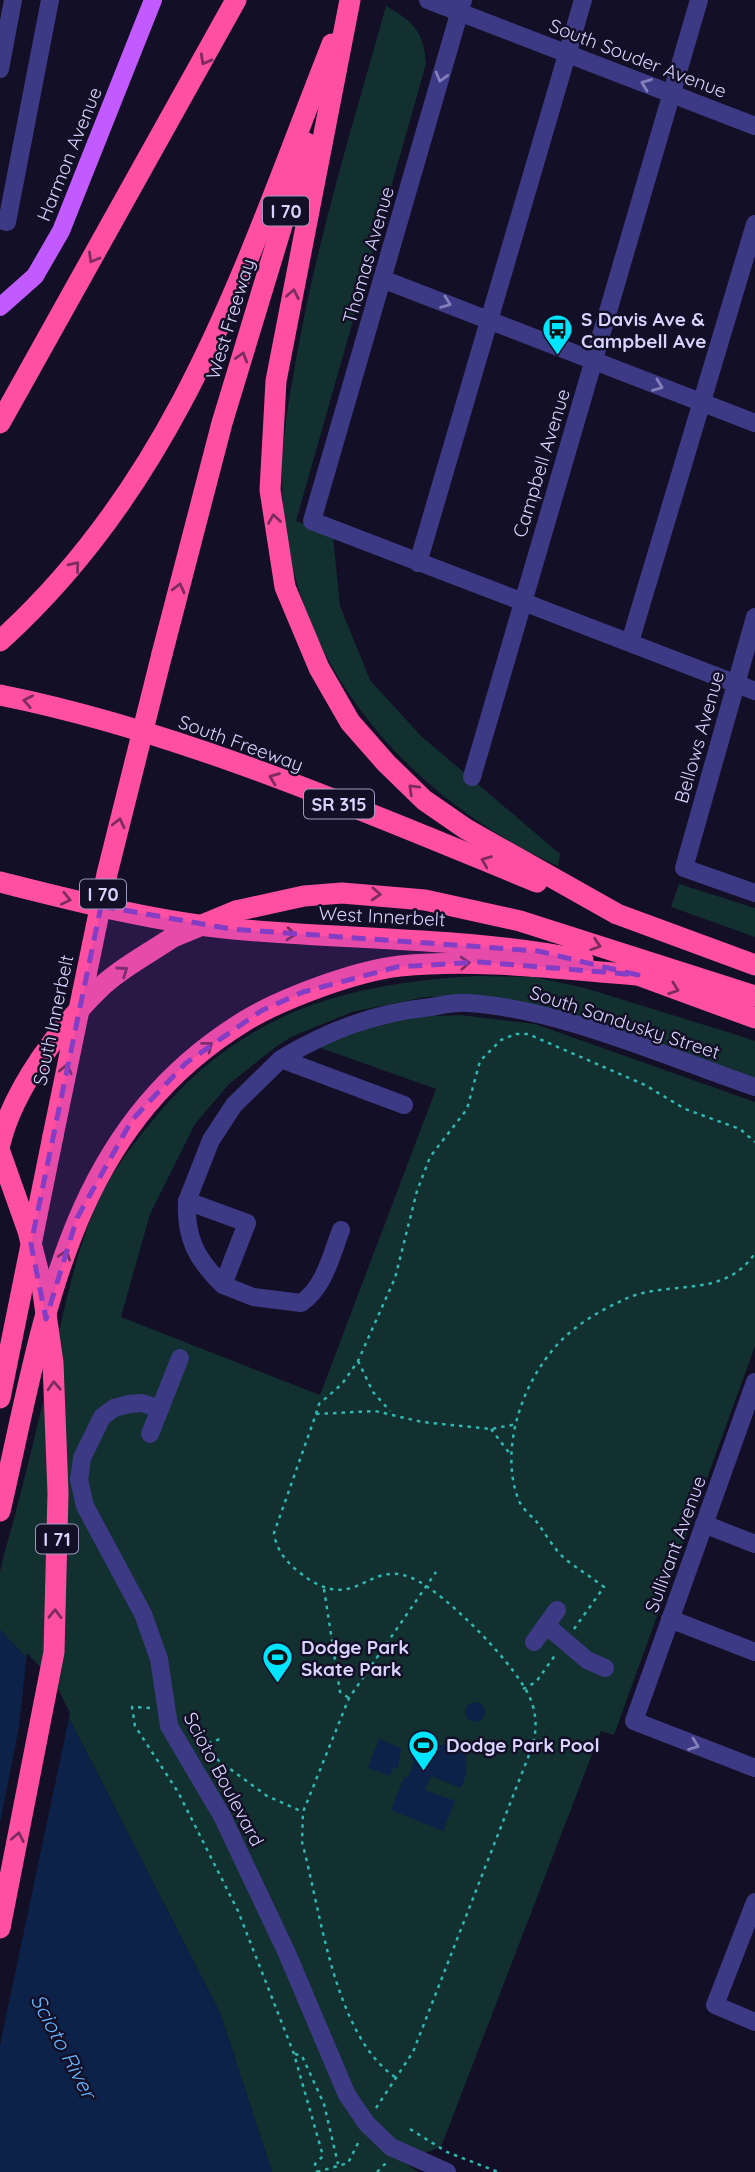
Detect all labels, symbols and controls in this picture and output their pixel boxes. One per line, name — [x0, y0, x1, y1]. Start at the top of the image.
street label: South Souder Avenue — [546, 13, 730, 103]
one-way arrow — [199, 53, 213, 66]
one-way arrow — [435, 71, 450, 83]
one-way arrow — [640, 78, 652, 92]
street label: Harmon Avenue — [31, 83, 107, 225]
street label: Thomas Avenue — [337, 184, 399, 326]
road number: I 70 — [263, 196, 309, 226]
one-way arrow — [88, 251, 101, 264]
street label: West Freeway — [200, 256, 260, 382]
one-way arrow — [285, 288, 300, 300]
one-way arrow — [440, 295, 452, 309]
place label: S Davis Ave & Campbell Ave — [581, 307, 706, 353]
bus stop icon: S Davis Ave & Campbell Ave — [541, 313, 575, 357]
one-way arrow — [233, 352, 248, 364]
one-way arrow — [652, 377, 664, 391]
street label: Campbell Avenue — [507, 386, 575, 540]
one-way arrow — [267, 513, 282, 525]
one-way arrow — [66, 561, 79, 573]
one-way arrow — [171, 582, 185, 594]
street label: Bellows Avenue — [669, 668, 729, 806]
one-way arrow — [22, 694, 34, 709]
street label: South Freeway — [175, 709, 307, 777]
one-way arrow — [268, 773, 280, 787]
one-way arrow — [408, 785, 421, 798]
road number: SR 315 — [304, 790, 374, 818]
one-way arrow — [111, 817, 126, 829]
one-way arrow — [480, 855, 492, 869]
road number: I 70 — [80, 880, 126, 908]
one-way arrow — [370, 887, 381, 902]
one-way arrow — [60, 890, 72, 905]
street label: West Innerbelt — [318, 901, 446, 931]
one-way arrow — [286, 926, 297, 941]
one-way arrow — [590, 937, 602, 952]
street label: South Innerbelt — [27, 952, 79, 1088]
one-way arrow — [459, 955, 470, 970]
one-way arrow — [115, 967, 128, 979]
street label: South Sandusky Street — [527, 980, 723, 1064]
one-way arrow — [668, 981, 680, 995]
one-way arrow — [200, 1041, 213, 1054]
one-way arrow — [58, 1063, 73, 1075]
one-way arrow — [57, 1250, 71, 1262]
one-way arrow — [46, 1380, 61, 1391]
street label: Sullivant Avenue — [639, 1473, 711, 1615]
road number: I 71 — [36, 1524, 78, 1554]
one-way arrow — [48, 1608, 63, 1619]
place label: Dodge Park Skate Park — [301, 1635, 409, 1681]
sports icon: Dodge Park Skate Park — [261, 1641, 295, 1685]
street label: Scioto Boulevard — [179, 1708, 269, 1850]
sports icon: Dodge Park Pool — [406, 1728, 440, 1772]
place label: Dodge Park Pool — [446, 1733, 600, 1757]
one-way arrow — [688, 1736, 700, 1750]
one-way arrow — [10, 1832, 25, 1843]
water label: Scioto River — [26, 1989, 104, 2105]

